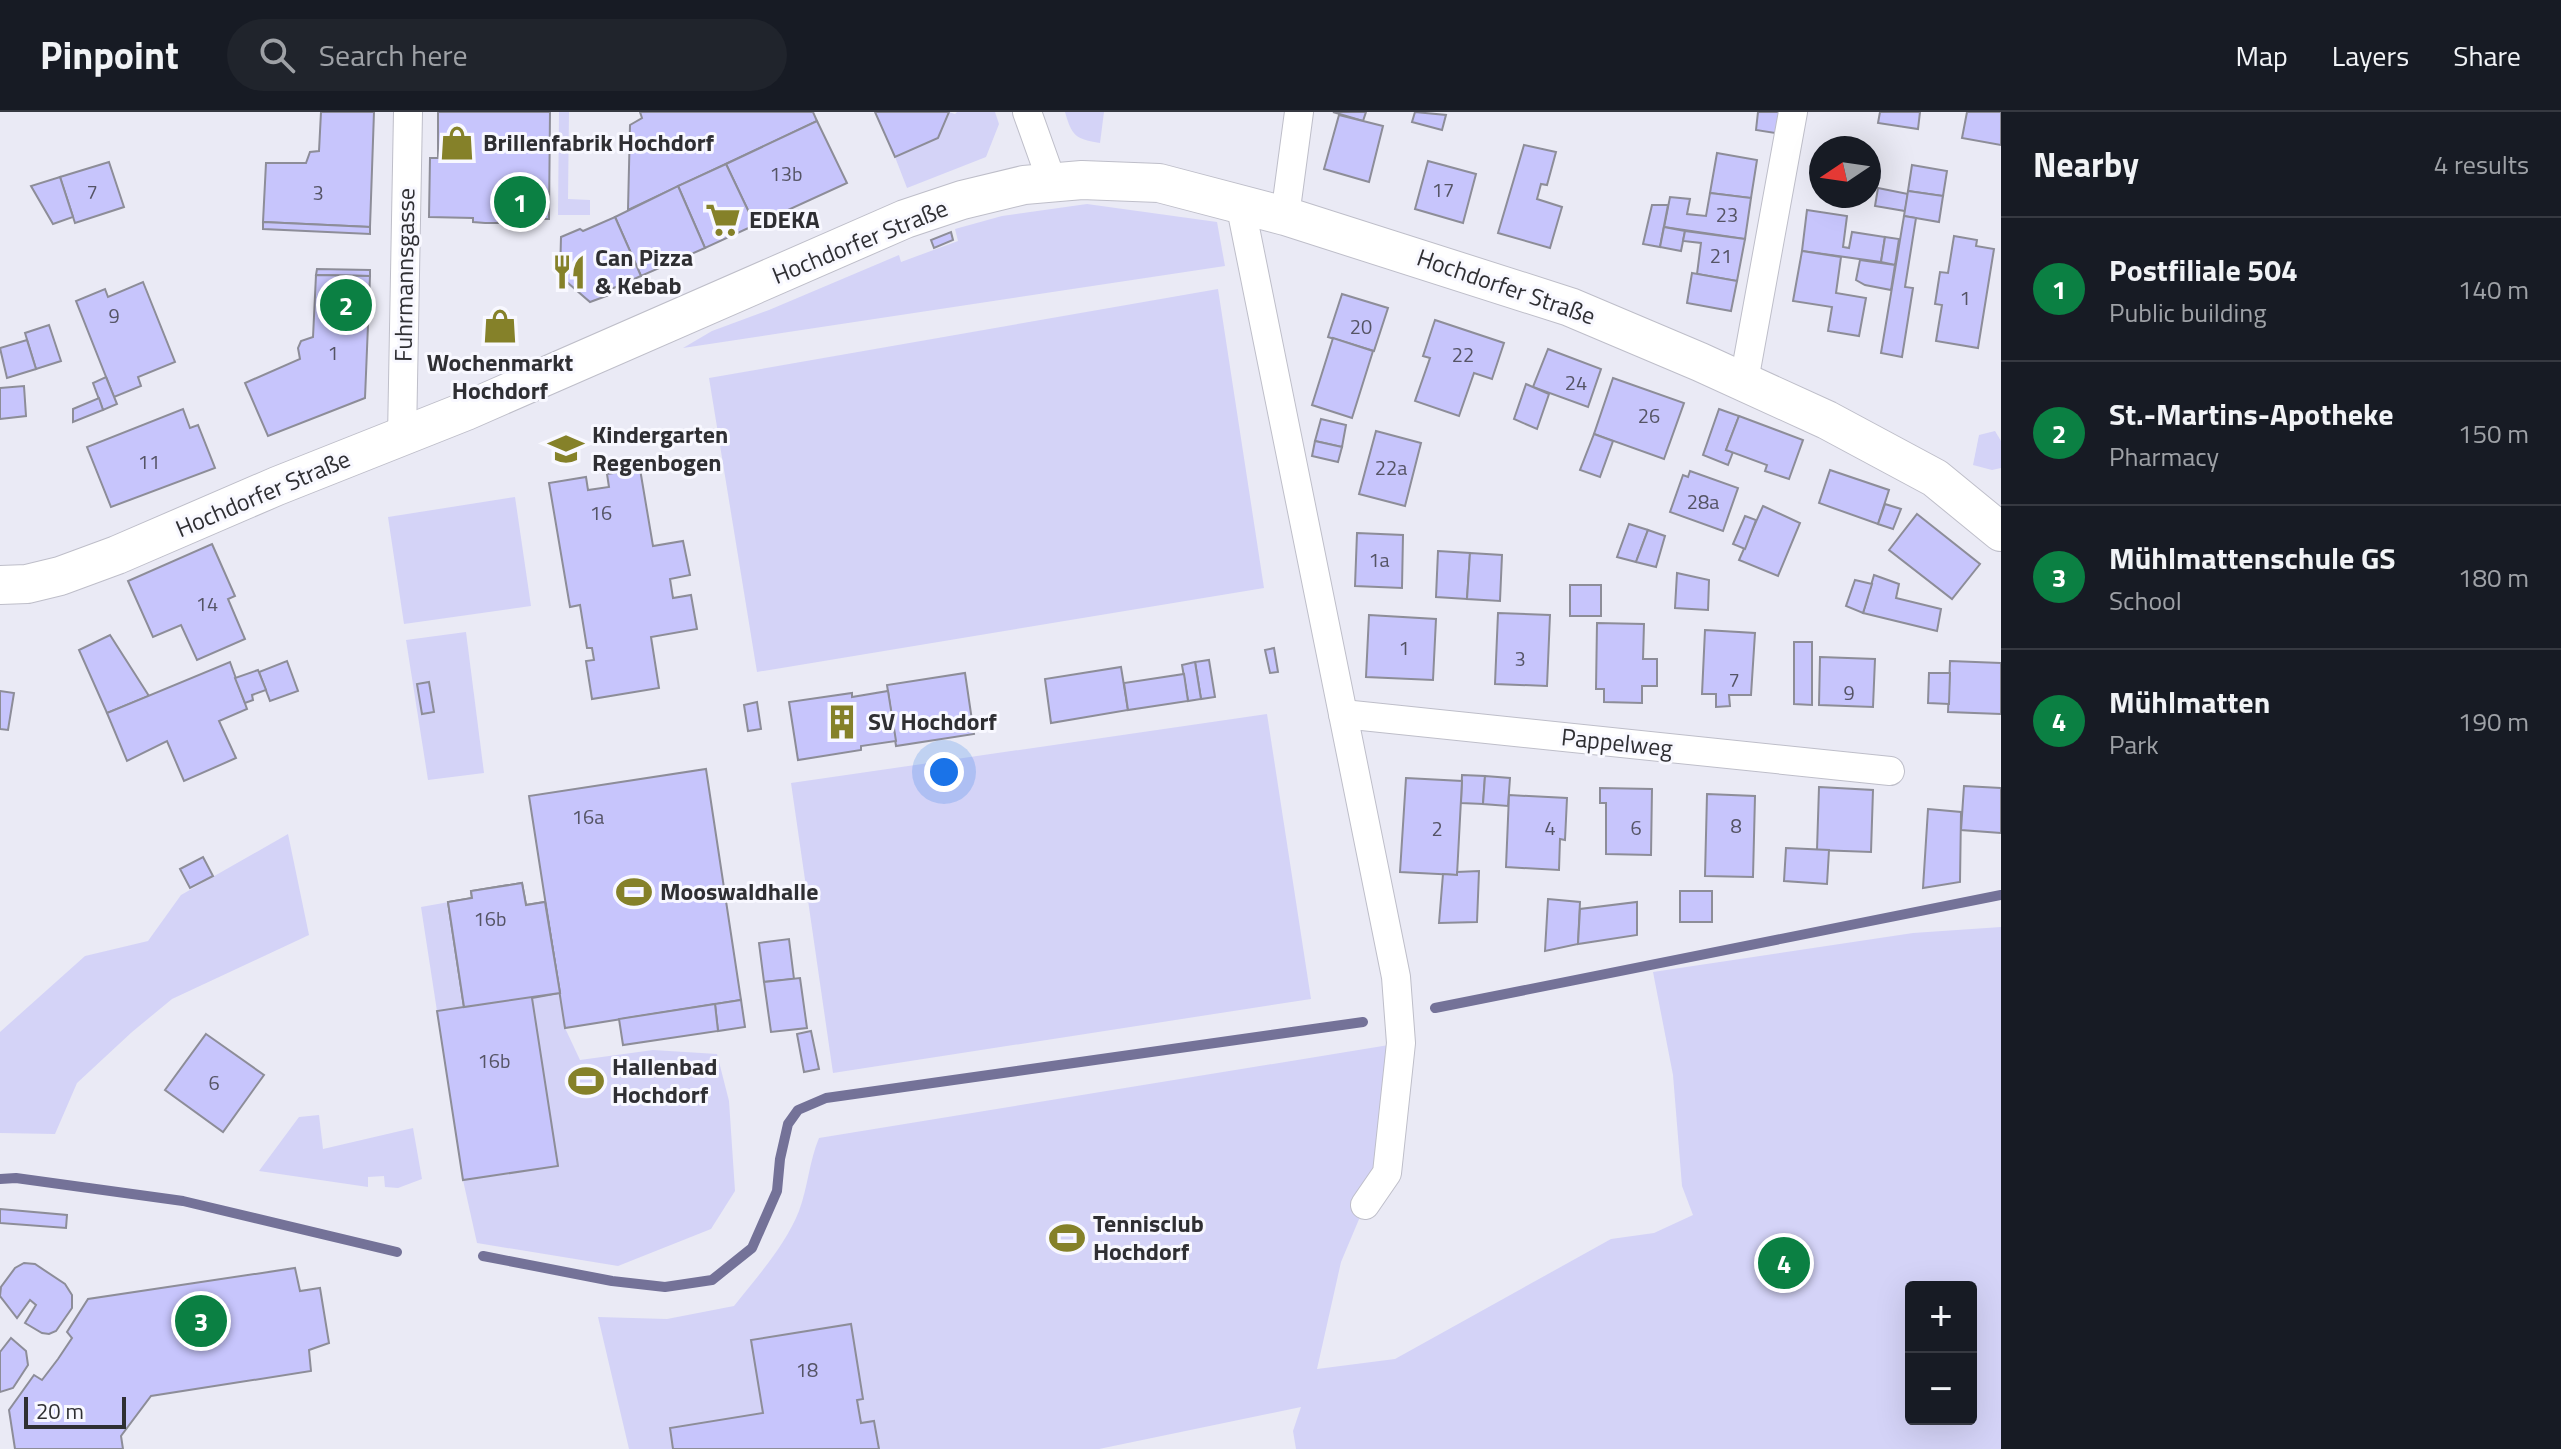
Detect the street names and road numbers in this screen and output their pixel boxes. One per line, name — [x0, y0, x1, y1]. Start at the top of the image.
street label: Fuhrmannsgasse — [384, 188, 424, 362]
street label: Hochdorfer Straße — [766, 189, 953, 293]
street label: Hochdorfer Straße — [1412, 239, 1600, 333]
street label: Hochdorfer Straße — [170, 440, 356, 546]
street label: Pappelweg — [1560, 718, 1675, 766]

